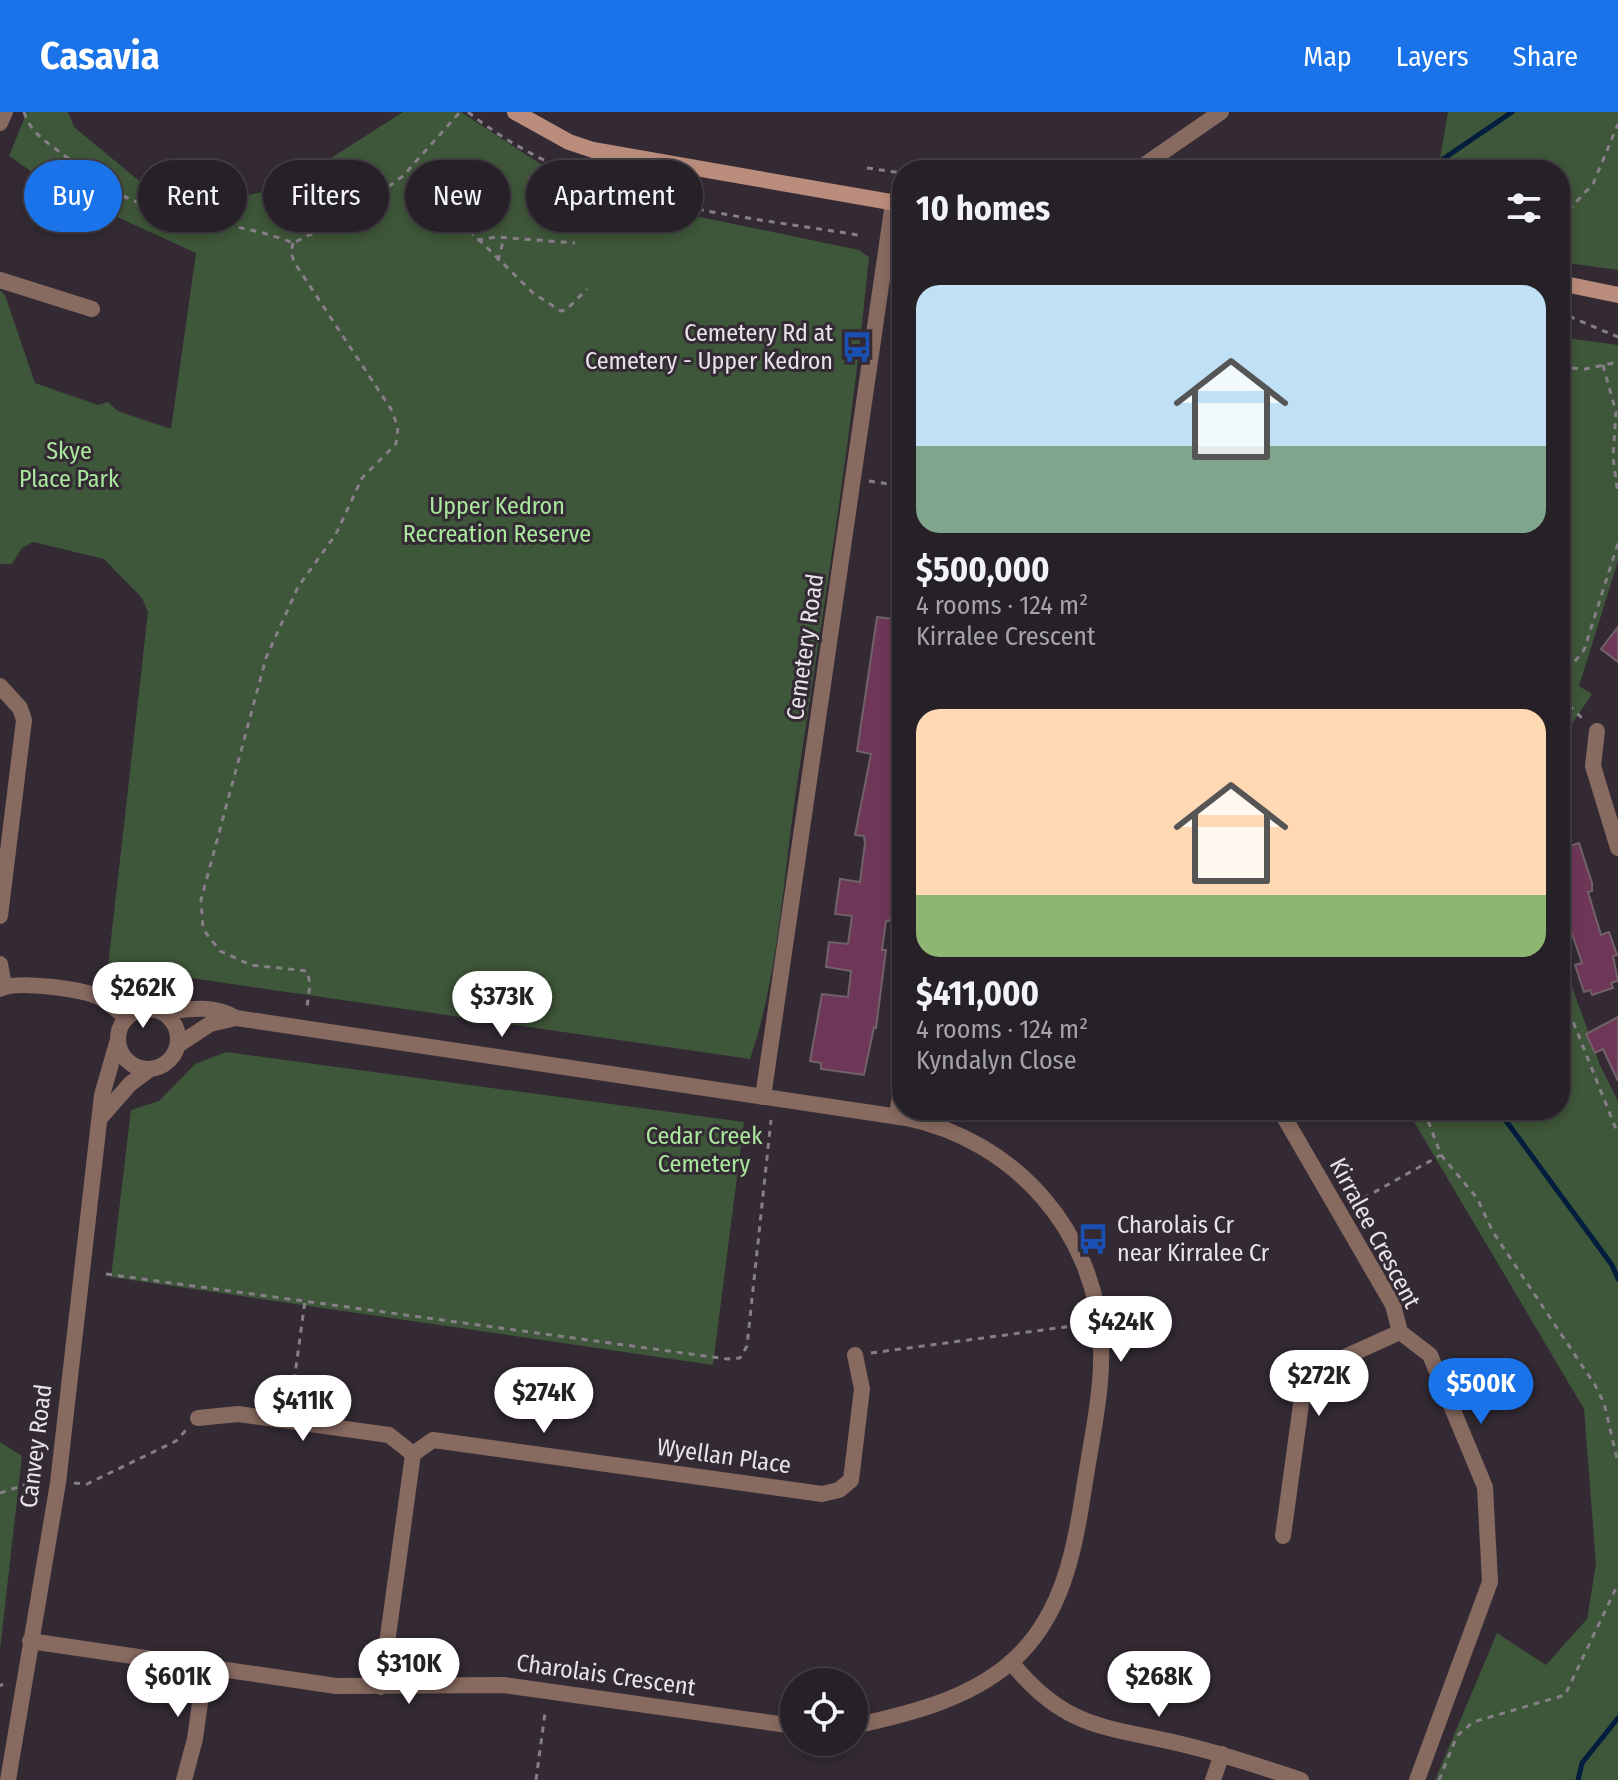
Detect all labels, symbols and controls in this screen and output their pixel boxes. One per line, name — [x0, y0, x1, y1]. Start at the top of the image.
text: Casavia — [40, 33, 160, 79]
text: Map — [1303, 40, 1352, 73]
text: Layers — [1396, 40, 1469, 73]
text: Share — [1513, 40, 1578, 73]
chip: Buy — [24, 160, 122, 232]
chip: Rent — [138, 160, 247, 232]
chip: Filters — [263, 160, 389, 232]
chip: New — [405, 160, 510, 232]
chip: Apartment — [526, 160, 703, 232]
icon: filters — [1502, 186, 1546, 230]
text: 10 homes — [916, 188, 1050, 229]
place label: Cemetery Rd at Cemetery - Upper Kedron — [585, 319, 833, 375]
bus stop icon: Cemetery Rd at Cemetery - Upper Kedron — [840, 330, 874, 364]
icon: home — [1159, 337, 1303, 481]
park label: Skye Place Park — [19, 437, 120, 493]
park label: Upper Kedron Recreation Reserve — [403, 492, 591, 548]
text: $500,000 — [916, 549, 1050, 590]
street label: Cemetery Road — [781, 572, 829, 722]
text: 4 rooms · 124 m² — [916, 590, 1088, 621]
text: Kirralee Crescent — [916, 621, 1095, 652]
icon: home — [1159, 761, 1303, 905]
pin: $262K — [87, 962, 199, 1030]
pin: $373K — [446, 971, 558, 1039]
text: $262K — [110, 972, 176, 1003]
text: $411,000 — [916, 973, 1039, 1014]
text: $373K — [470, 981, 534, 1012]
text: 4 rooms · 124 m² — [916, 1014, 1088, 1045]
text: Kyndalyn Close — [916, 1045, 1077, 1076]
park label: Cedar Creek Cemetery — [646, 1122, 763, 1178]
street label: Kirralee Crescent — [1324, 1153, 1426, 1313]
place label: Charolais Cr near Kirralee Cr — [1117, 1211, 1270, 1267]
bus stop icon: Charolais Cr near Kirralee Cr — [1076, 1222, 1110, 1256]
pin: $424K — [1065, 1296, 1177, 1364]
text: $424K — [1088, 1306, 1154, 1337]
pin: $272K — [1263, 1350, 1375, 1418]
pin: $500K — [1425, 1358, 1537, 1426]
text: $272K — [1288, 1360, 1350, 1391]
pin: $274K — [488, 1367, 600, 1435]
text: $500K — [1446, 1368, 1516, 1399]
pin: $411K — [247, 1375, 359, 1443]
text: $274K — [512, 1377, 576, 1408]
street label: Canvey Road — [15, 1382, 57, 1510]
text: $411K — [272, 1385, 334, 1416]
street label: Wyellan Place — [655, 1433, 793, 1479]
pin: $310K — [353, 1638, 465, 1706]
text: $310K — [376, 1648, 442, 1679]
street label: Charolais Crescent — [515, 1649, 697, 1701]
pin: $601K — [122, 1651, 234, 1719]
pin: $268K — [1103, 1651, 1215, 1719]
text: $601K — [145, 1661, 211, 1692]
text: $268K — [1125, 1661, 1193, 1692]
map controls — [780, 1668, 868, 1756]
button: locate — [780, 1668, 868, 1756]

